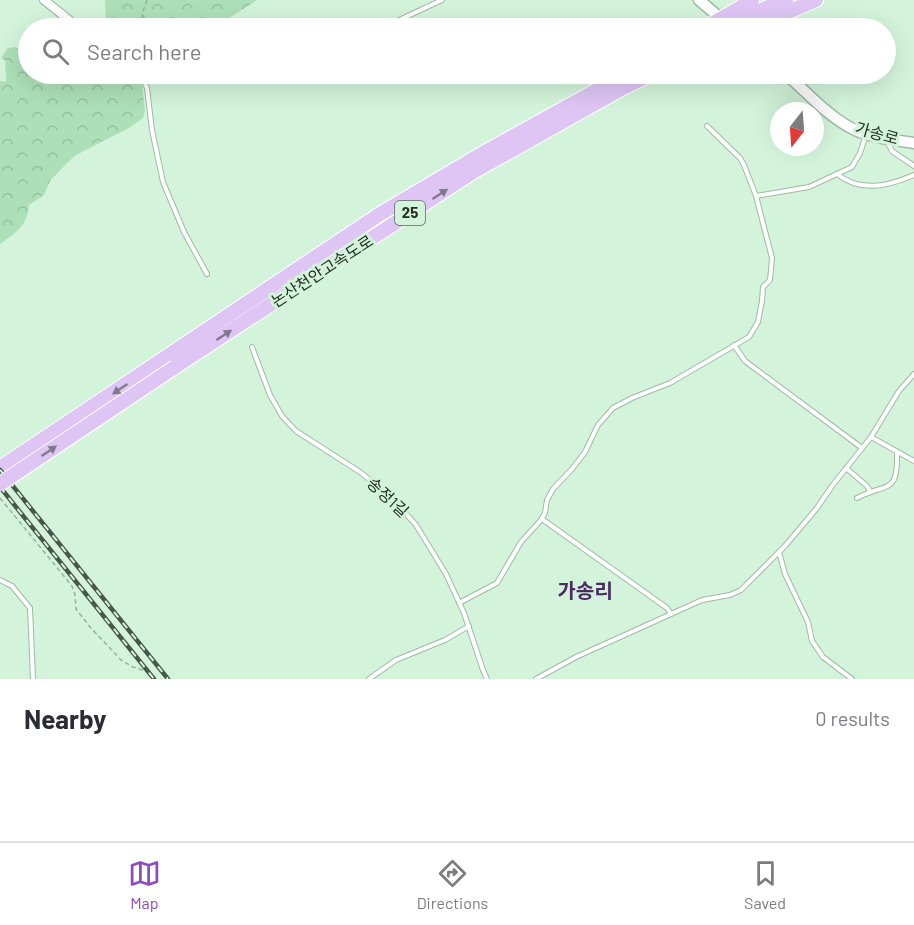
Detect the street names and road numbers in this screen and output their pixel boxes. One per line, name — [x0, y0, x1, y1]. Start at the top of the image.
street label: 가송로 — [853, 117, 901, 148]
road number: 25 — [395, 201, 425, 225]
street label: 논산천안고속도로 — [267, 230, 377, 311]
street label: 송정1길 — [364, 473, 413, 521]

